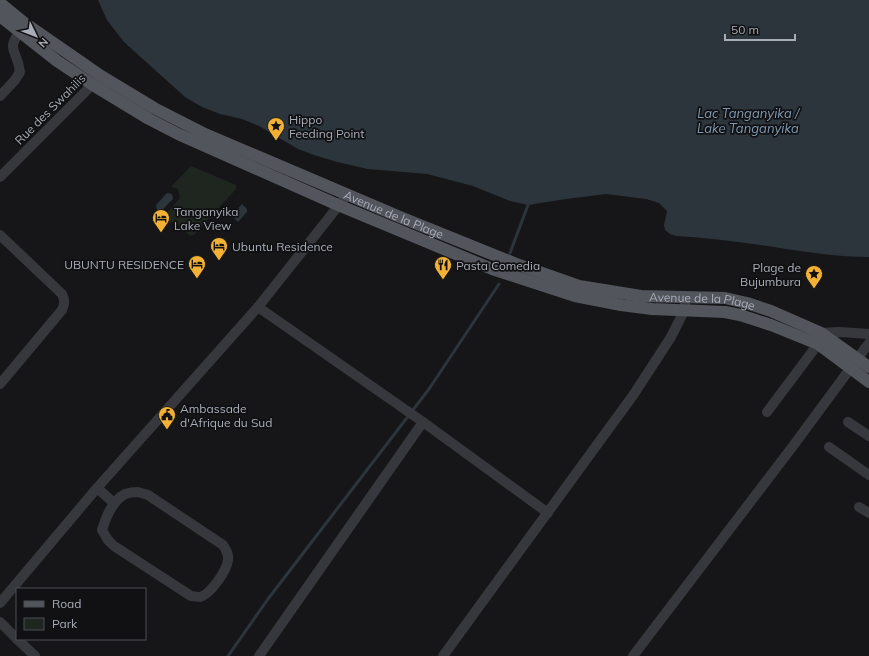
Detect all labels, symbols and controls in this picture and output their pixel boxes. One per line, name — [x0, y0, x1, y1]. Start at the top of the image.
north arrow — [16, 16, 56, 56]
scale bar — [725, 16, 795, 42]
text: 50 m — [731, 22, 759, 37]
text: N — [35, 35, 51, 51]
street label: Rue des Swahilis — [11, 70, 89, 148]
water label: Lac Tanganyika / Lake Tanganyika — [697, 105, 801, 136]
place label: Hippo Feeding Point — [289, 112, 365, 141]
place icon: Hippo Feeding Point — [266, 116, 286, 141]
street label: Avenue de la Plage — [342, 187, 446, 241]
place label: Tanganyika Lake View — [174, 204, 239, 233]
hotel icon: Tanganyika Lake View — [151, 208, 171, 233]
hotel icon: Ubuntu Residence — [209, 236, 229, 261]
place label: Ubuntu Residence — [232, 239, 333, 254]
hotel icon: UBUNTU RESIDENCE — [187, 254, 207, 279]
restaurant icon: Pasta Comedia — [433, 255, 453, 280]
place label: UBUNTU RESIDENCE — [64, 257, 184, 272]
place label: Pasta Comedia — [456, 258, 540, 273]
place label: Plage de Bujumbura — [740, 260, 801, 289]
place icon: Plage de Bujumbura — [804, 264, 824, 289]
street label: Avenue de la Plage — [649, 289, 757, 313]
place label: Ambassade d'Afrique du Sud — [180, 401, 273, 430]
public building icon: Ambassade d'Afrique du Sud — [157, 405, 177, 430]
legend — [16, 588, 146, 640]
text: Road — [52, 596, 81, 611]
text: Park — [52, 616, 78, 631]

